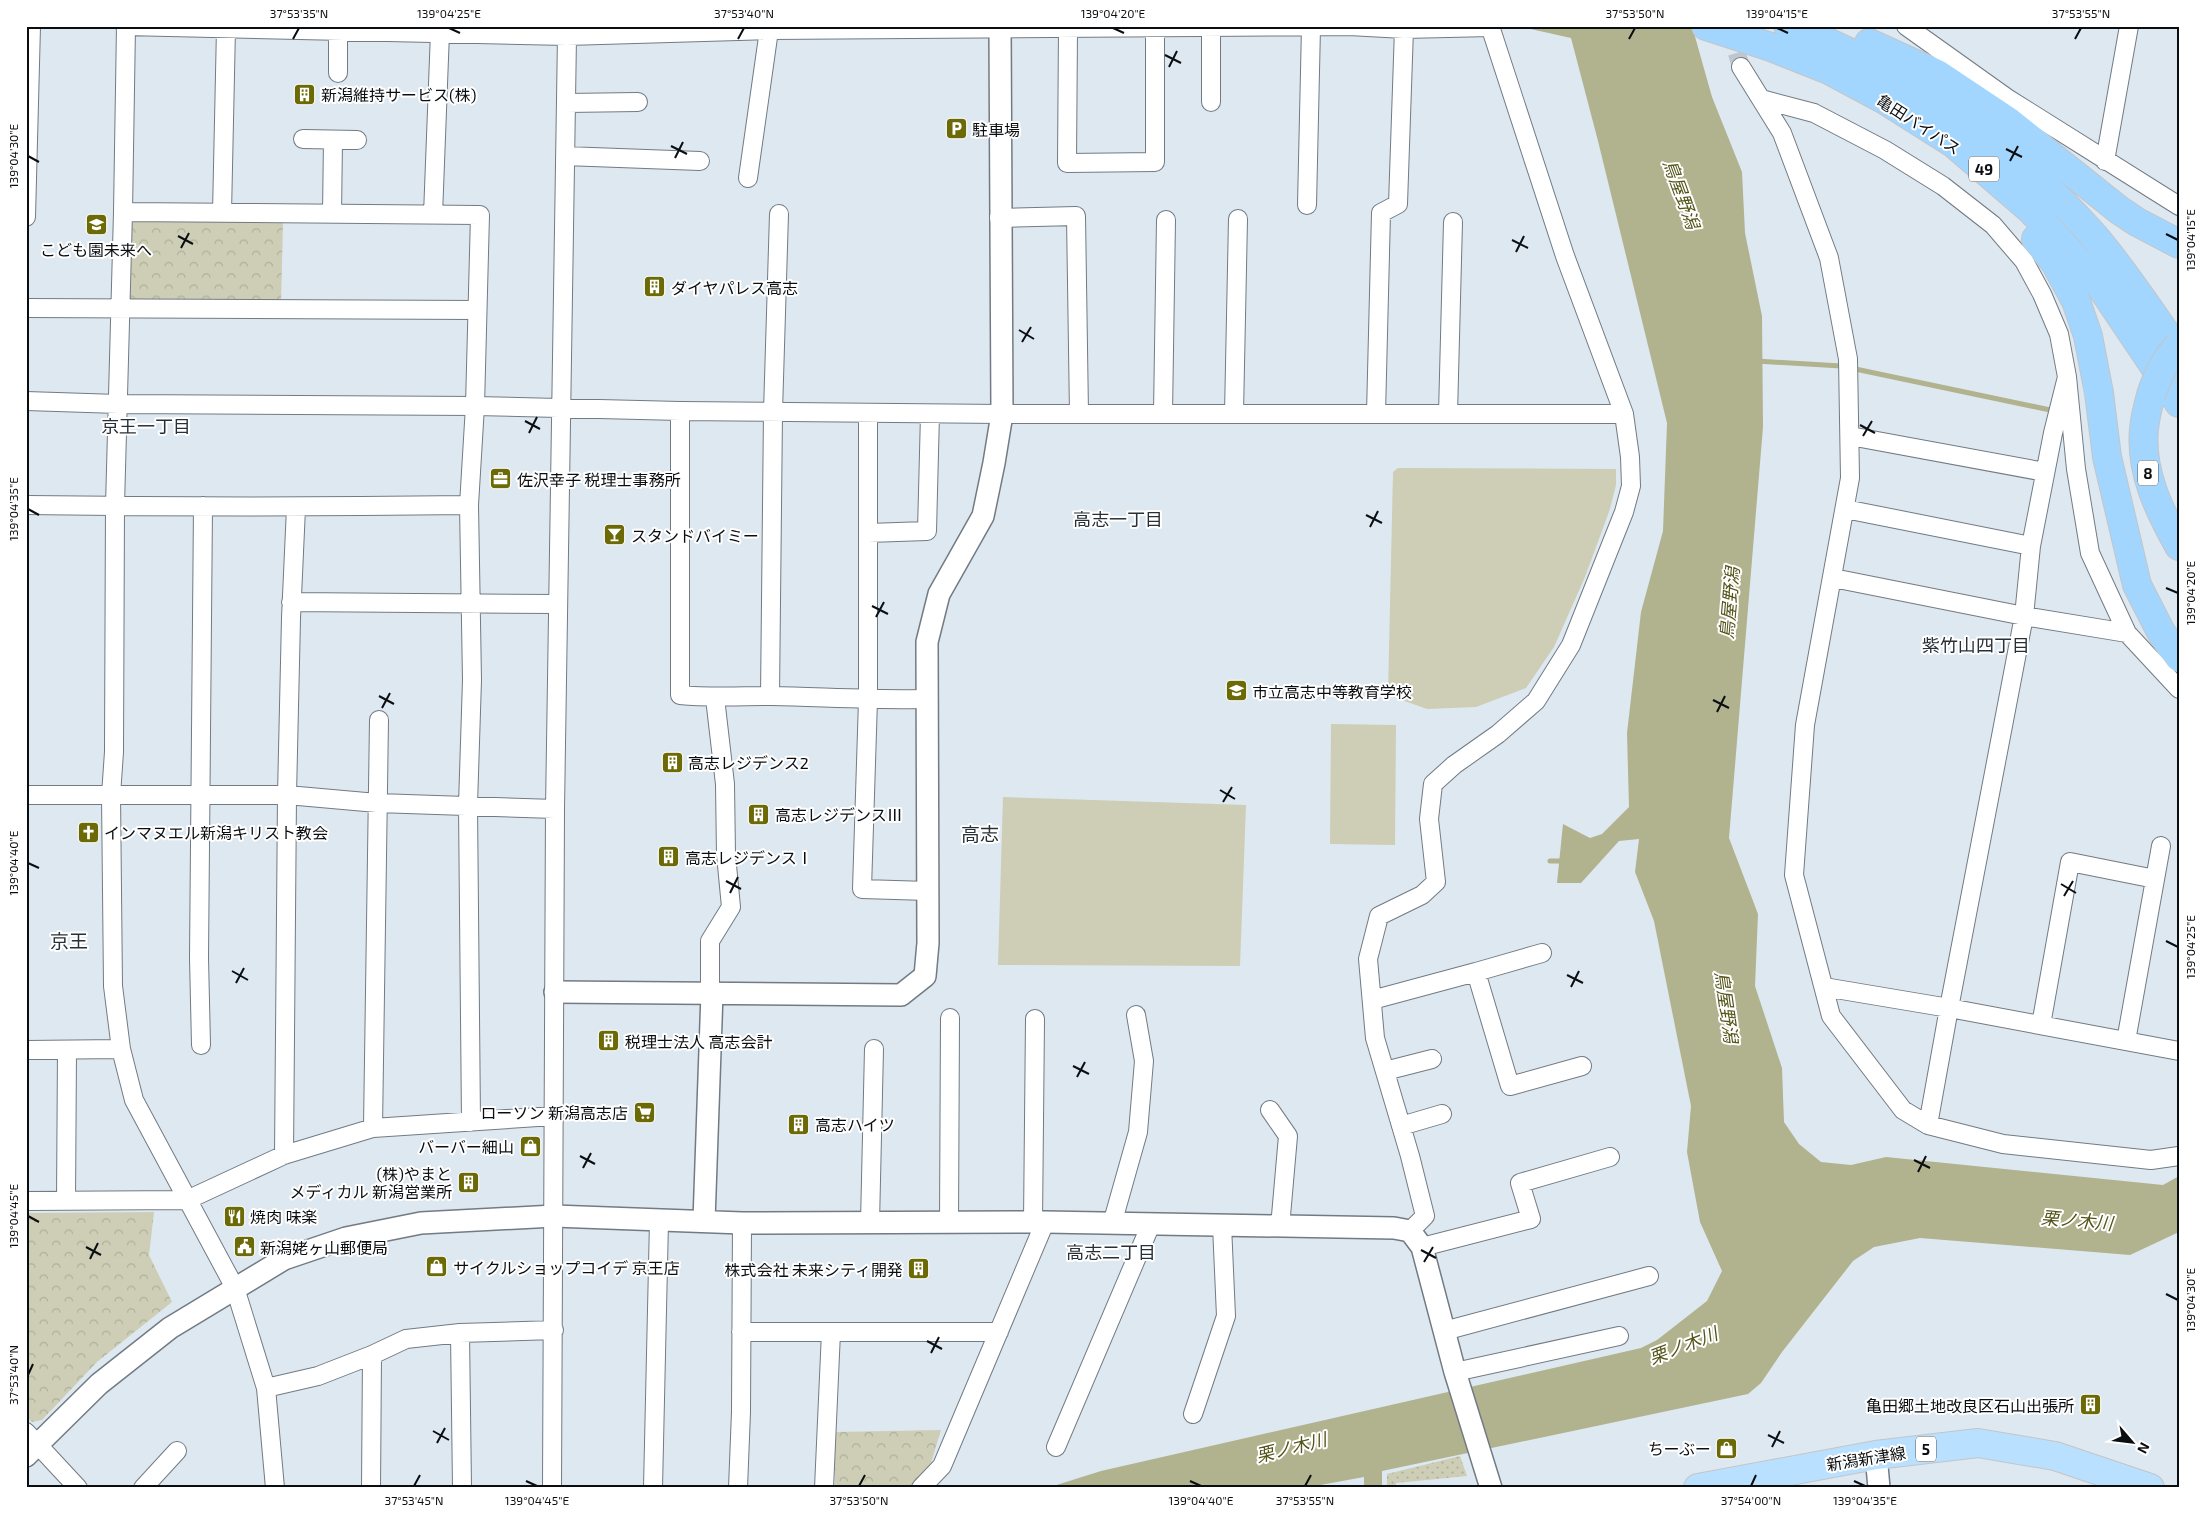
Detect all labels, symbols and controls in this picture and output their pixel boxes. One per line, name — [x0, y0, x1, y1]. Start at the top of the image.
text: 37°53'35"N — [270, 6, 328, 20]
text: 139°04'25"E — [417, 6, 481, 20]
text: 37°53'40"N — [714, 6, 774, 20]
text: 139°04'20"E — [1081, 6, 1146, 20]
text: 37°53'50"N — [1605, 6, 1665, 20]
text: 139°04'15"E — [1746, 6, 1808, 20]
text: 37°53'55"N — [2052, 6, 2110, 20]
building icon: 新潟維持サービス(株) — [293, 82, 317, 106]
place label: 新潟維持サービス(株) — [321, 85, 477, 104]
street label: 亀田バイパス — [1874, 90, 1964, 158]
parking icon: 駐車場 — [944, 117, 968, 141]
place label: 駐車場 — [972, 120, 1020, 139]
text: 139°04'30"E — [6, 123, 20, 188]
water label: 鳥屋野潟 — [1659, 156, 1705, 233]
road number: 49 — [1969, 156, 1999, 182]
text: 139°04'15"E — [2183, 209, 2197, 271]
school or university icon: こども園未来へ — [84, 213, 108, 237]
place label: こども園未来へ — [40, 240, 152, 259]
building icon: ダイヤパレス高志 — [643, 275, 667, 299]
place label: ダイヤパレス高志 — [671, 278, 798, 297]
district label: 京王一丁目 — [101, 415, 191, 437]
road number: 8 — [2138, 460, 2158, 486]
office icon: 佐沢幸子 税理士事務所 — [489, 467, 513, 491]
place label: 佐沢幸子 税理士事務所 — [517, 470, 681, 489]
text: 139°04'35"E — [6, 477, 20, 541]
district label: 高志一丁目 — [1073, 508, 1163, 530]
bar icon: スタンドバイミー — [603, 523, 627, 547]
place label: スタンドバイミー — [631, 526, 759, 545]
text: 139°04'20"E — [2183, 560, 2197, 625]
water label: 鳥屋野潟 — [1715, 564, 1743, 640]
district label: 紫竹山四丁目 — [1922, 634, 2030, 656]
school or university icon: 市立高志中等教育学校 — [1224, 679, 1248, 703]
place label: 市立高志中等教育学校 — [1252, 682, 1412, 701]
building icon: 高志レジデンス2 — [660, 750, 684, 774]
place label: 高志レジデンス2 — [688, 753, 809, 772]
building icon: 高志レジデンスⅢ — [747, 802, 771, 826]
place label: 高志レジデンスⅢ — [775, 805, 903, 824]
church icon: インマヌエル新潟キリスト教会 — [76, 820, 100, 844]
district label: 高志 — [961, 822, 999, 845]
place label: インマヌエル新潟キリスト教会 — [104, 823, 328, 842]
text: 139°04'40"E — [6, 830, 20, 896]
building icon: 高志レジデンスⅠ — [657, 845, 681, 869]
place label: 高志レジデンスⅠ — [685, 848, 813, 867]
text: 139°04'25"E — [2183, 915, 2197, 979]
district label: 京王 — [50, 929, 88, 952]
water label: 鳥屋野潟 — [1711, 970, 1743, 1046]
building icon: 税理士法人 高志会計 — [597, 1029, 621, 1053]
place label: 税理士法人 高志会計 — [625, 1032, 773, 1051]
supermarket icon: ローソン 新潟高志店 — [632, 1100, 656, 1124]
place label: ローソン 新潟高志店 — [480, 1103, 628, 1122]
building icon: 高志ハイツ — [787, 1112, 811, 1136]
place label: 高志ハイツ — [815, 1115, 895, 1134]
shop icon: バーバー細山 — [518, 1134, 542, 1158]
place label: バーバー細山 — [418, 1137, 514, 1156]
place label: (株)やまと メディカル 新潟営業所 — [290, 1164, 452, 1201]
building icon: (株)やまと メディカル 新潟営業所 — [456, 1170, 480, 1194]
text: 139°04'45"E — [6, 1184, 20, 1248]
restaurant icon: 焼肉 味楽 — [222, 1204, 246, 1228]
water label: 栗ノ木川 — [2040, 1206, 2116, 1234]
place label: 焼肉 味楽 — [250, 1207, 318, 1226]
public building icon: 新潟姥ヶ山郵便局 — [232, 1235, 256, 1259]
place label: 新潟姥ヶ山郵便局 — [260, 1238, 388, 1257]
district label: 高志二丁目 — [1066, 1241, 1156, 1263]
shop icon: サイクルショップコイデ 京王店 — [425, 1255, 449, 1279]
building icon: 株式会社 未来シティ開発 — [907, 1257, 931, 1281]
place label: サイクルショップコイデ 京王店 — [453, 1258, 680, 1277]
place label: 株式会社 未来シティ開発 — [724, 1260, 903, 1279]
text: 139°04'30"E — [2183, 1267, 2197, 1332]
water label: 栗ノ木川 — [1645, 1321, 1722, 1368]
text: 37°53'40"N — [6, 1345, 20, 1405]
building icon: 亀田郷土地改良区石山出張所 — [2078, 1393, 2102, 1417]
place label: 亀田郷土地改良区石山出張所 — [1866, 1396, 2074, 1415]
north arrow — [2108, 1416, 2158, 1466]
water label: 栗ノ木川 — [1253, 1427, 1331, 1466]
shop icon: ちーぶー — [1715, 1436, 1739, 1460]
road number: 5 — [1916, 1436, 1936, 1462]
place label: ちーぶー — [1648, 1439, 1711, 1458]
text: N — [2134, 1440, 2154, 1457]
street label: 新潟新津線 — [1825, 1442, 1907, 1474]
text: 37°53'45"N — [384, 1493, 444, 1507]
text: 139°04'45"E — [505, 1493, 569, 1507]
text: 37°53'50"N — [829, 1493, 889, 1507]
text: 139°04'40"E — [1168, 1493, 1234, 1507]
text: 37°53'55"N — [1276, 1493, 1334, 1507]
text: 37°54'00"N — [1721, 1493, 1781, 1507]
text: 139°04'35"E — [1833, 1493, 1897, 1507]

